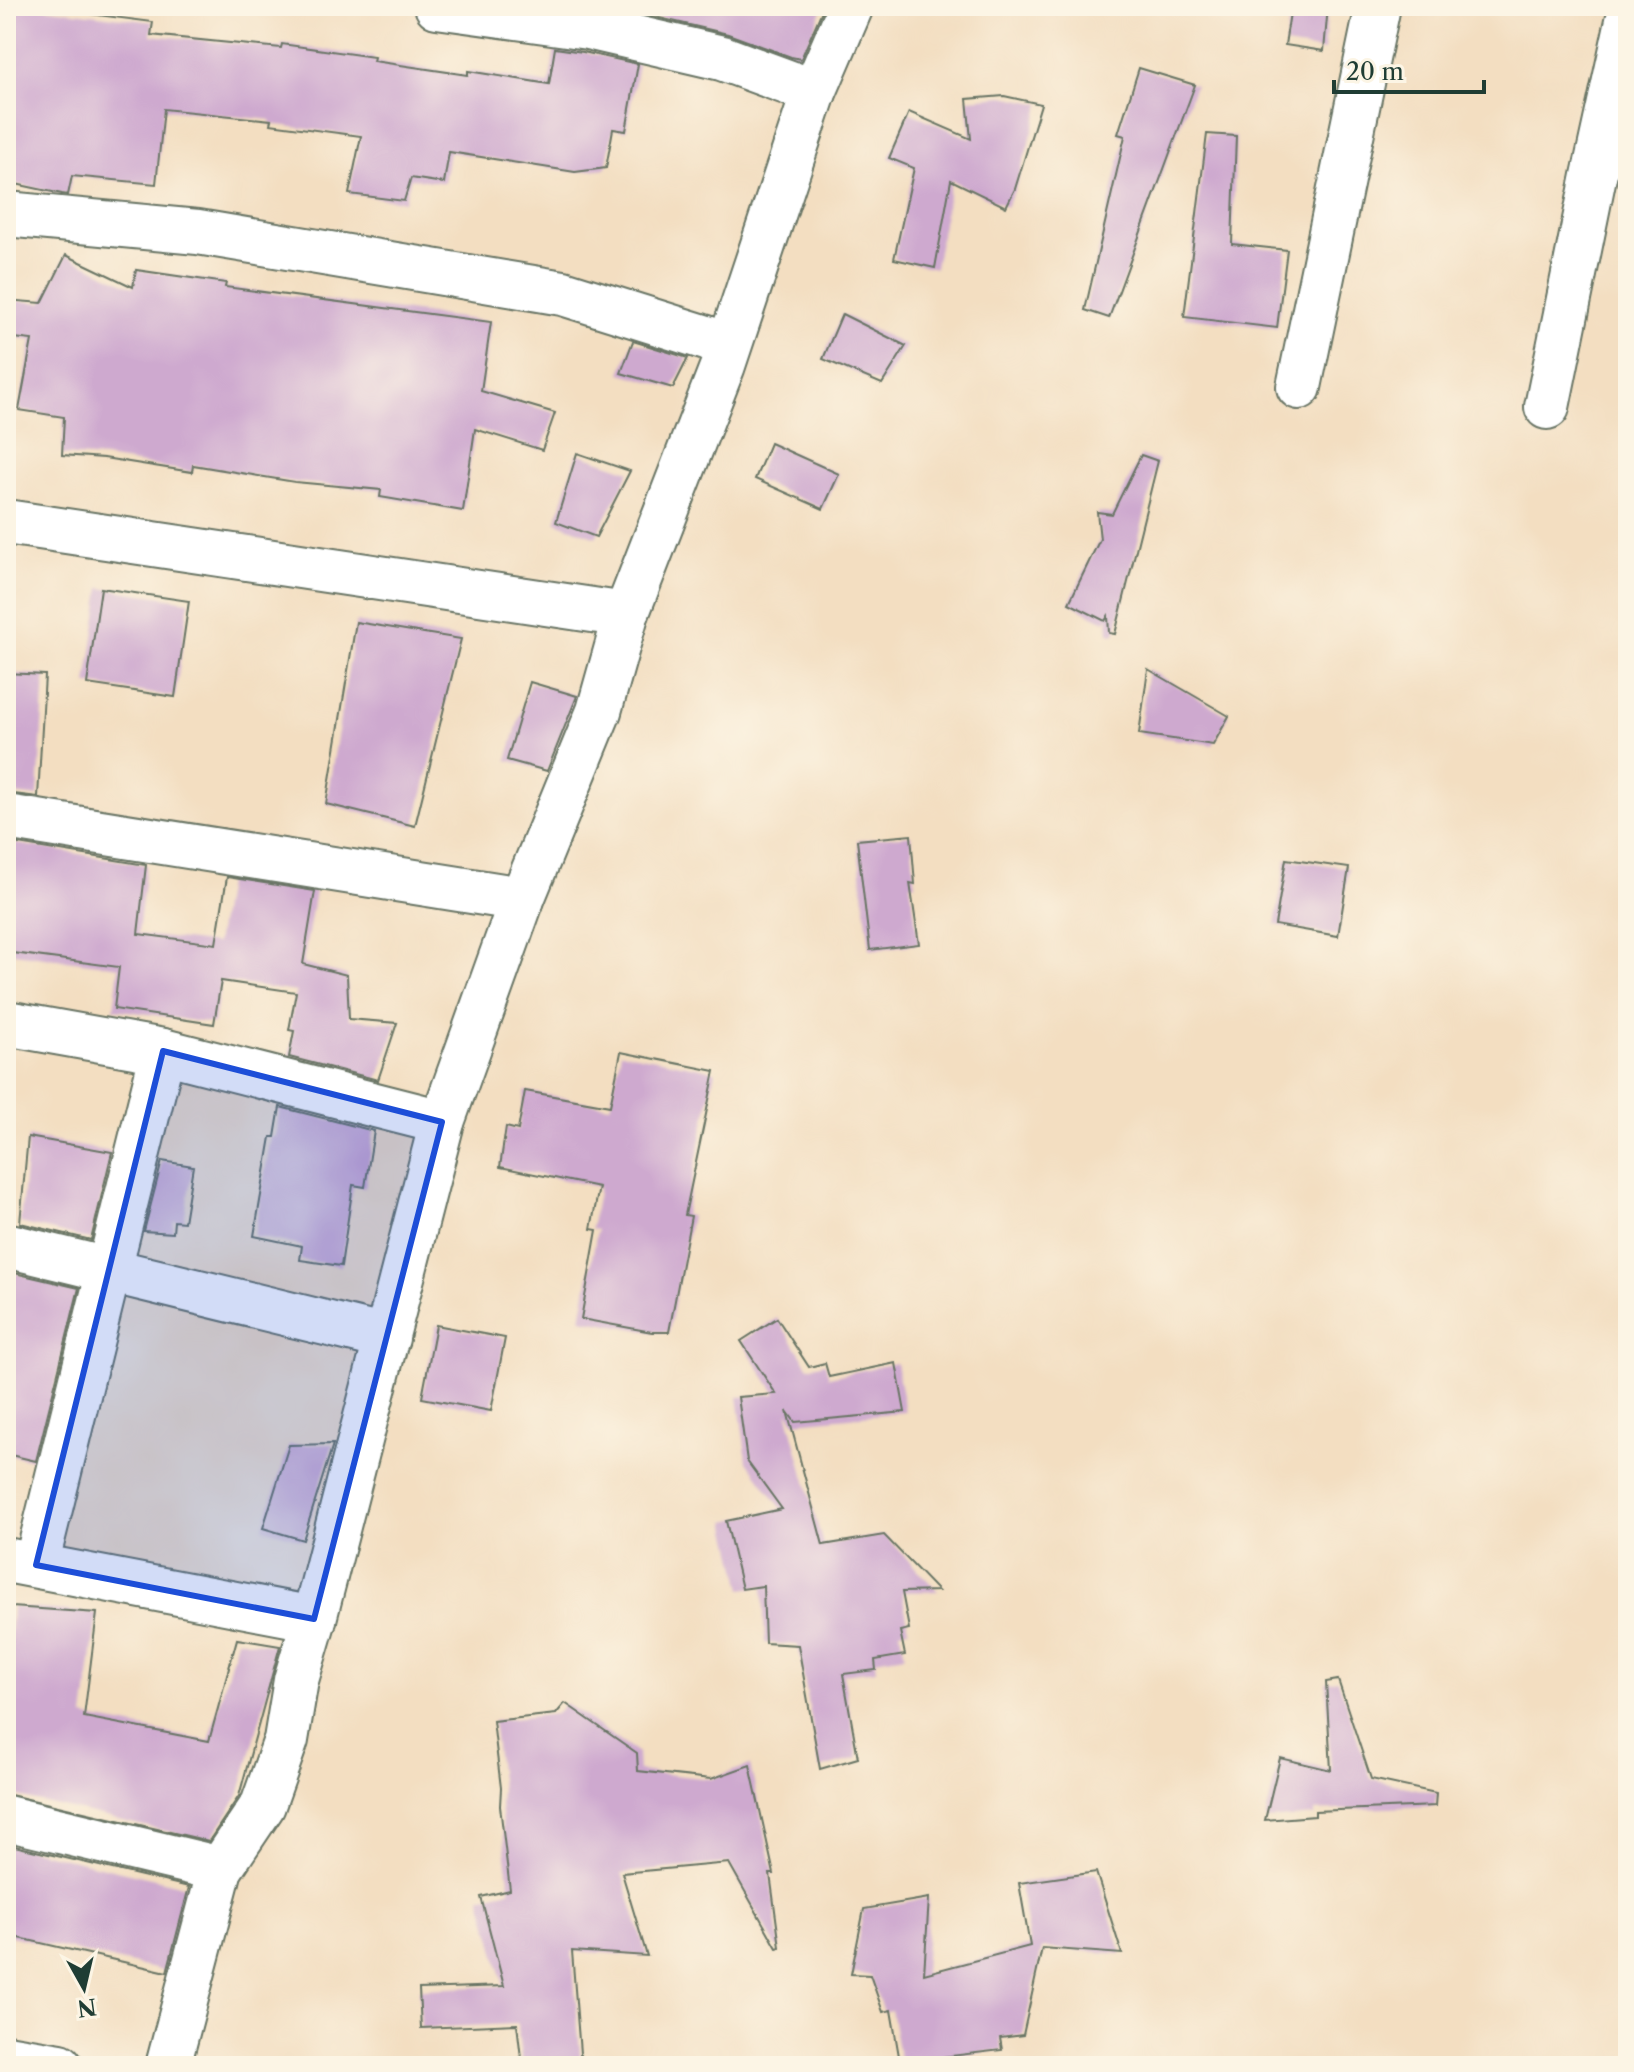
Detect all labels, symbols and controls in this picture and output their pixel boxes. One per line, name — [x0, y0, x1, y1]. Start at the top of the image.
scale bar — [1334, 44, 1484, 94]
text: 20 m — [1346, 57, 1404, 86]
north arrow — [44, 1948, 124, 2028]
text: N — [75, 1993, 98, 2022]

